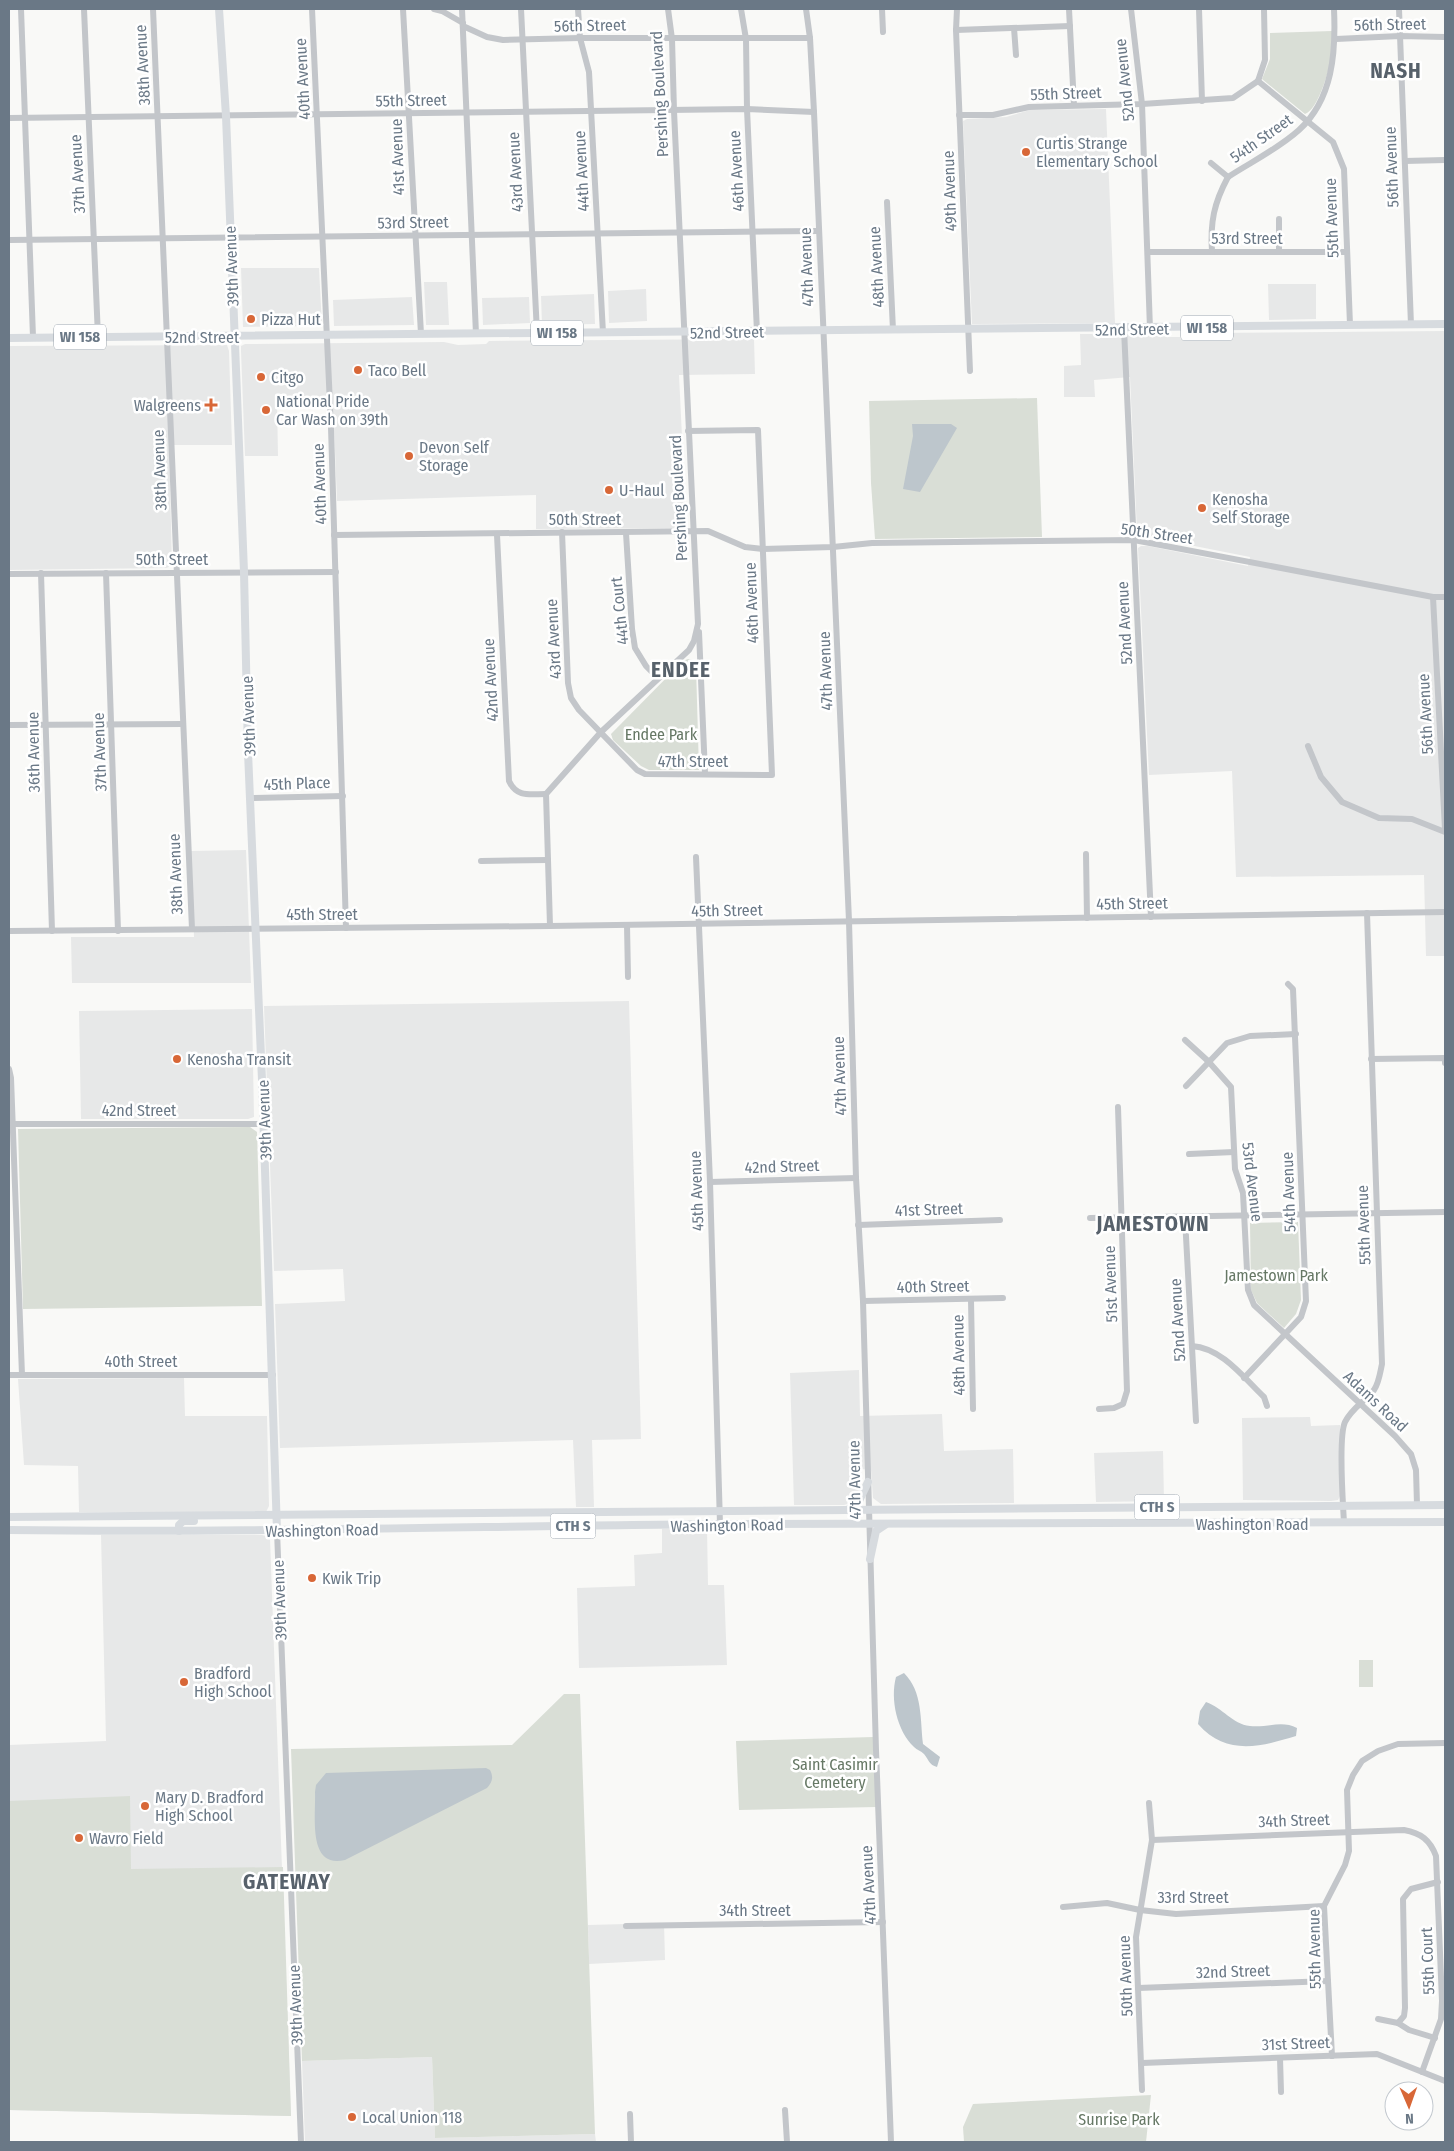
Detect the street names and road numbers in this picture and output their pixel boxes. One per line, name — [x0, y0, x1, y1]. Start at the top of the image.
street label: 56th Street — [1354, 14, 1427, 35]
street label: 56th Street — [554, 15, 627, 36]
street label: 38th Avenue — [131, 24, 154, 106]
street label: Pershing Boulevard — [647, 30, 672, 157]
street label: 40th Avenue — [291, 38, 314, 120]
street label: 52nd Avenue — [1111, 38, 1138, 122]
street label: 55th Street — [1030, 83, 1103, 104]
street label: 55th Street — [375, 90, 448, 111]
street label: 54th Street — [1226, 110, 1297, 167]
street label: 41st Avenue — [387, 118, 408, 196]
street label: 56th Avenue — [1381, 126, 1402, 208]
street label: 44th Avenue — [570, 130, 593, 212]
street label: 46th Avenue — [725, 130, 748, 212]
street label: 43rd Avenue — [504, 131, 527, 213]
street label: 37th Avenue — [66, 134, 89, 214]
street label: 49th Avenue — [939, 150, 960, 232]
street label: 55th Avenue — [1321, 178, 1342, 258]
street label: 53rd Street — [377, 212, 450, 233]
street label: 39th Avenue — [221, 225, 242, 306]
street label: 48th Avenue — [865, 226, 888, 308]
street label: 47th Avenue — [796, 227, 817, 307]
street label: 53rd Street — [1211, 229, 1283, 248]
road number: WI 158 — [1181, 316, 1233, 340]
street label: 52nd Street — [1095, 319, 1170, 340]
road number: WI 158 — [531, 320, 583, 346]
street label: 52nd Street — [690, 322, 765, 343]
road number: WI 158 — [54, 324, 106, 350]
street label: 52nd Street — [165, 328, 240, 347]
street label: 38th Avenue — [149, 429, 170, 511]
street label: Pershing Boulevard — [666, 434, 691, 561]
street label: 40th Avenue — [309, 443, 330, 525]
street label: 50th Street — [549, 510, 622, 529]
street label: 50th Street — [1120, 519, 1195, 548]
street label: 50th Street — [136, 550, 209, 569]
street label: 46th Avenue — [741, 562, 762, 644]
street label: 44th Court — [606, 575, 633, 646]
street label: 52nd Avenue — [1113, 581, 1136, 665]
street label: 43rd Avenue — [542, 598, 565, 680]
street label: 47th Avenue — [815, 631, 836, 711]
street label: 42nd Avenue — [479, 638, 502, 722]
street label: 56th Avenue — [1414, 673, 1437, 755]
street label: 39th Avenue — [238, 675, 259, 756]
street label: 36th Avenue — [23, 711, 44, 792]
street label: 37th Avenue — [89, 712, 110, 792]
street label: 47th Street — [658, 752, 729, 771]
street label: 45th Place — [263, 773, 331, 794]
street label: 38th Avenue — [165, 833, 186, 915]
street label: 45th Street — [1096, 893, 1169, 914]
street label: 45th Street — [691, 900, 764, 921]
street label: 45th Street — [286, 905, 359, 924]
street label: 47th Avenue — [829, 1036, 850, 1116]
street label: 39th Avenue — [254, 1079, 275, 1160]
street label: 42nd Street — [102, 1101, 177, 1120]
street label: 53rd Avenue — [1238, 1141, 1267, 1223]
street label: 45th Avenue — [686, 1150, 707, 1231]
street label: 54th Avenue — [1278, 1151, 1299, 1233]
street label: 42nd Street — [744, 1156, 820, 1177]
street label: 55th Avenue — [1353, 1185, 1374, 1265]
street label: 41st Street — [895, 1199, 964, 1220]
street label: 51st Avenue — [1100, 1245, 1121, 1323]
street label: 40th Street — [896, 1276, 970, 1297]
street label: 52nd Avenue — [1166, 1278, 1189, 1362]
street label: 48th Avenue — [948, 1314, 969, 1396]
street label: 40th Street — [105, 1352, 178, 1371]
street label: Adams Road — [1340, 1367, 1412, 1436]
street label: 47th Avenue — [844, 1440, 865, 1520]
road number: CTH S — [1134, 1494, 1180, 1520]
road number: CTH S — [550, 1514, 596, 1538]
street label: Washington Road — [670, 1515, 784, 1536]
street label: Washington Road — [1195, 1515, 1309, 1534]
street label: Washington Road — [265, 1520, 379, 1541]
street label: 39th Avenue — [269, 1559, 290, 1640]
street label: 34th Street — [1258, 1810, 1331, 1831]
street label: 47th Avenue — [857, 1845, 880, 1925]
street label: 33rd Street — [1157, 1888, 1229, 1907]
street label: 34th Street — [719, 1901, 792, 1920]
street label: 55th Avenue — [1304, 1909, 1325, 1989]
street label: 55th Court — [1417, 1926, 1438, 1995]
street label: 50th Avenue — [1115, 1935, 1136, 2017]
street label: 32nd Street — [1196, 1961, 1271, 1982]
street label: 39th Avenue — [285, 1964, 306, 2045]
street label: 31st Street — [1262, 2033, 1331, 2054]

